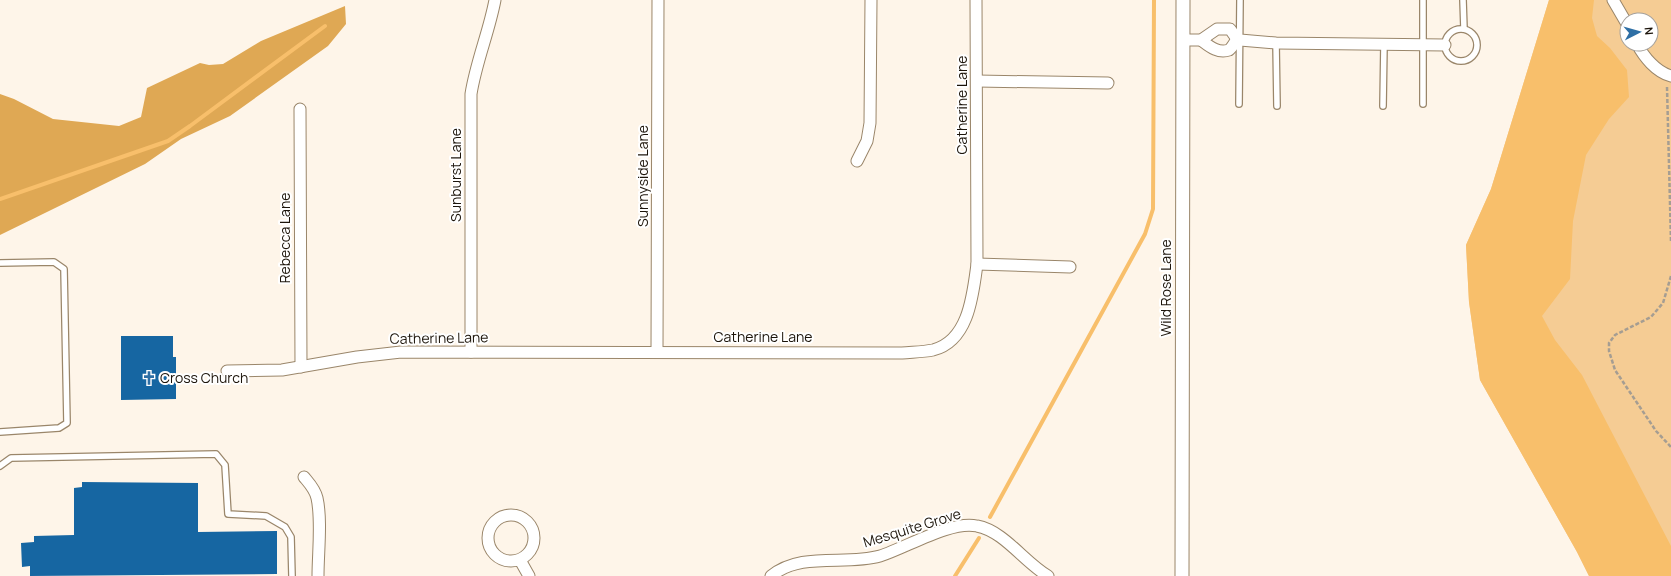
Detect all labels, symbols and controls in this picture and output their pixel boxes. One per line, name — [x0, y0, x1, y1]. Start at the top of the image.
north arrow — [1619, 12, 1659, 52]
text: N — [1642, 26, 1657, 36]
street label: Catherine Lane — [952, 56, 971, 154]
street label: Sunnyside Lane — [633, 125, 652, 227]
street label: Sunburst Lane — [446, 128, 465, 222]
street label: Rebecca Lane — [275, 193, 294, 283]
street label: Wild Rose Lane — [1156, 239, 1175, 337]
street label: Catherine Lane — [389, 327, 489, 348]
street label: Catherine Lane — [714, 327, 812, 346]
place label: Cross Church — [160, 368, 248, 387]
church icon: Cross Church — [141, 370, 157, 386]
street label: Mesquite Grove — [861, 504, 963, 551]

